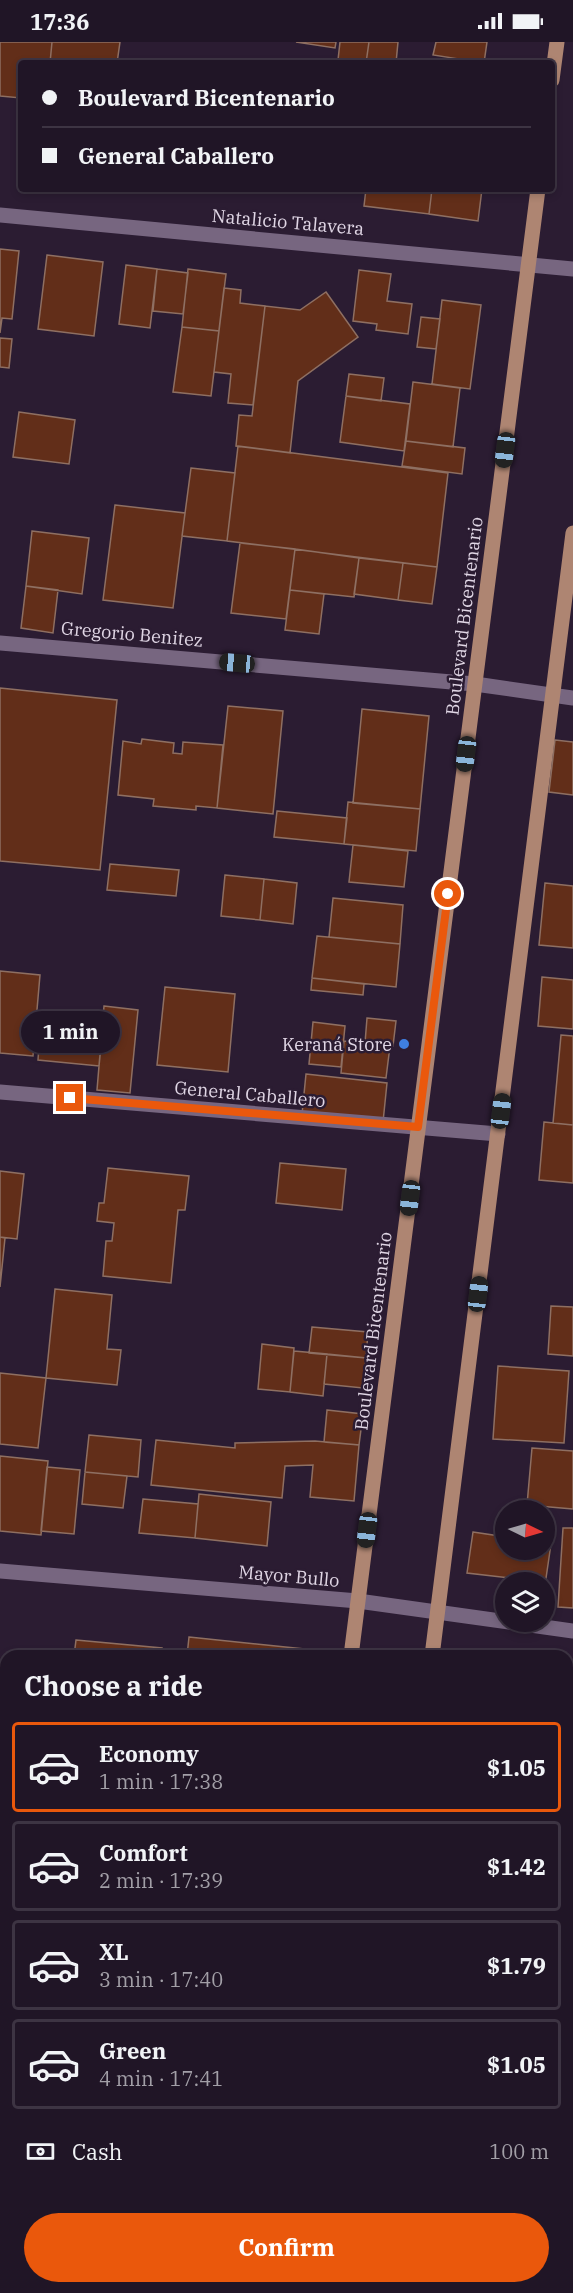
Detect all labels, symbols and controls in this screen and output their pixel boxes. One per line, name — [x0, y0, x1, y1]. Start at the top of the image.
text: 17:36 — [30, 7, 89, 36]
text: Boulevard Bicentenario — [78, 83, 335, 112]
text: General Caballero — [78, 141, 274, 170]
street label: Natalicio Talavera — [211, 204, 365, 240]
car — [494, 431, 516, 469]
street label: Boulevard Bicentenario — [440, 515, 488, 717]
street label: Gregorio Benitez — [60, 616, 204, 652]
car — [218, 652, 256, 674]
car — [455, 735, 477, 773]
route start — [434, 880, 461, 907]
callout: 1 min — [20, 1011, 119, 1053]
text: 1 min — [43, 1018, 99, 1045]
place label: Keraná Store — [282, 1033, 392, 1056]
marker: Keraná Store — [397, 1037, 411, 1051]
street label: General Caballero — [173, 1076, 327, 1112]
route end — [56, 1084, 83, 1111]
car — [490, 1092, 512, 1130]
car — [399, 1179, 421, 1217]
street label: Boulevard Bicentenario — [349, 1230, 397, 1432]
car — [467, 1275, 489, 1313]
north arrow — [495, 1500, 555, 1560]
map controls — [495, 1500, 555, 1632]
car — [356, 1511, 378, 1549]
street label: Mayor Bullo — [238, 1560, 340, 1592]
button: layers — [495, 1572, 555, 1632]
text: Choose a ride — [24, 1668, 203, 1703]
text: Economy — [99, 1739, 199, 1768]
icon: car — [27, 1740, 81, 1794]
text: $1.05 — [487, 1753, 546, 1782]
text: 1 min · 17:38 — [99, 1768, 223, 1795]
text: Comfort — [99, 1838, 188, 1867]
icon: car — [27, 1839, 81, 1893]
text: $1.42 — [487, 1852, 546, 1881]
text: 2 min · 17:39 — [99, 1867, 223, 1894]
text: XL — [99, 1937, 129, 1966]
icon: car — [27, 1938, 81, 1992]
text: $1.79 — [487, 1951, 546, 1980]
text: 3 min · 17:40 — [99, 1966, 223, 1993]
text: Green — [99, 2036, 166, 2065]
icon: car — [27, 2037, 81, 2091]
text: $1.05 — [487, 2050, 546, 2079]
text: 4 min · 17:41 — [99, 2065, 223, 2092]
icon: cash — [24, 2135, 57, 2168]
text: Cash — [72, 2137, 123, 2166]
text: 100 m — [489, 2138, 549, 2165]
button: Confirm — [24, 2213, 549, 2282]

